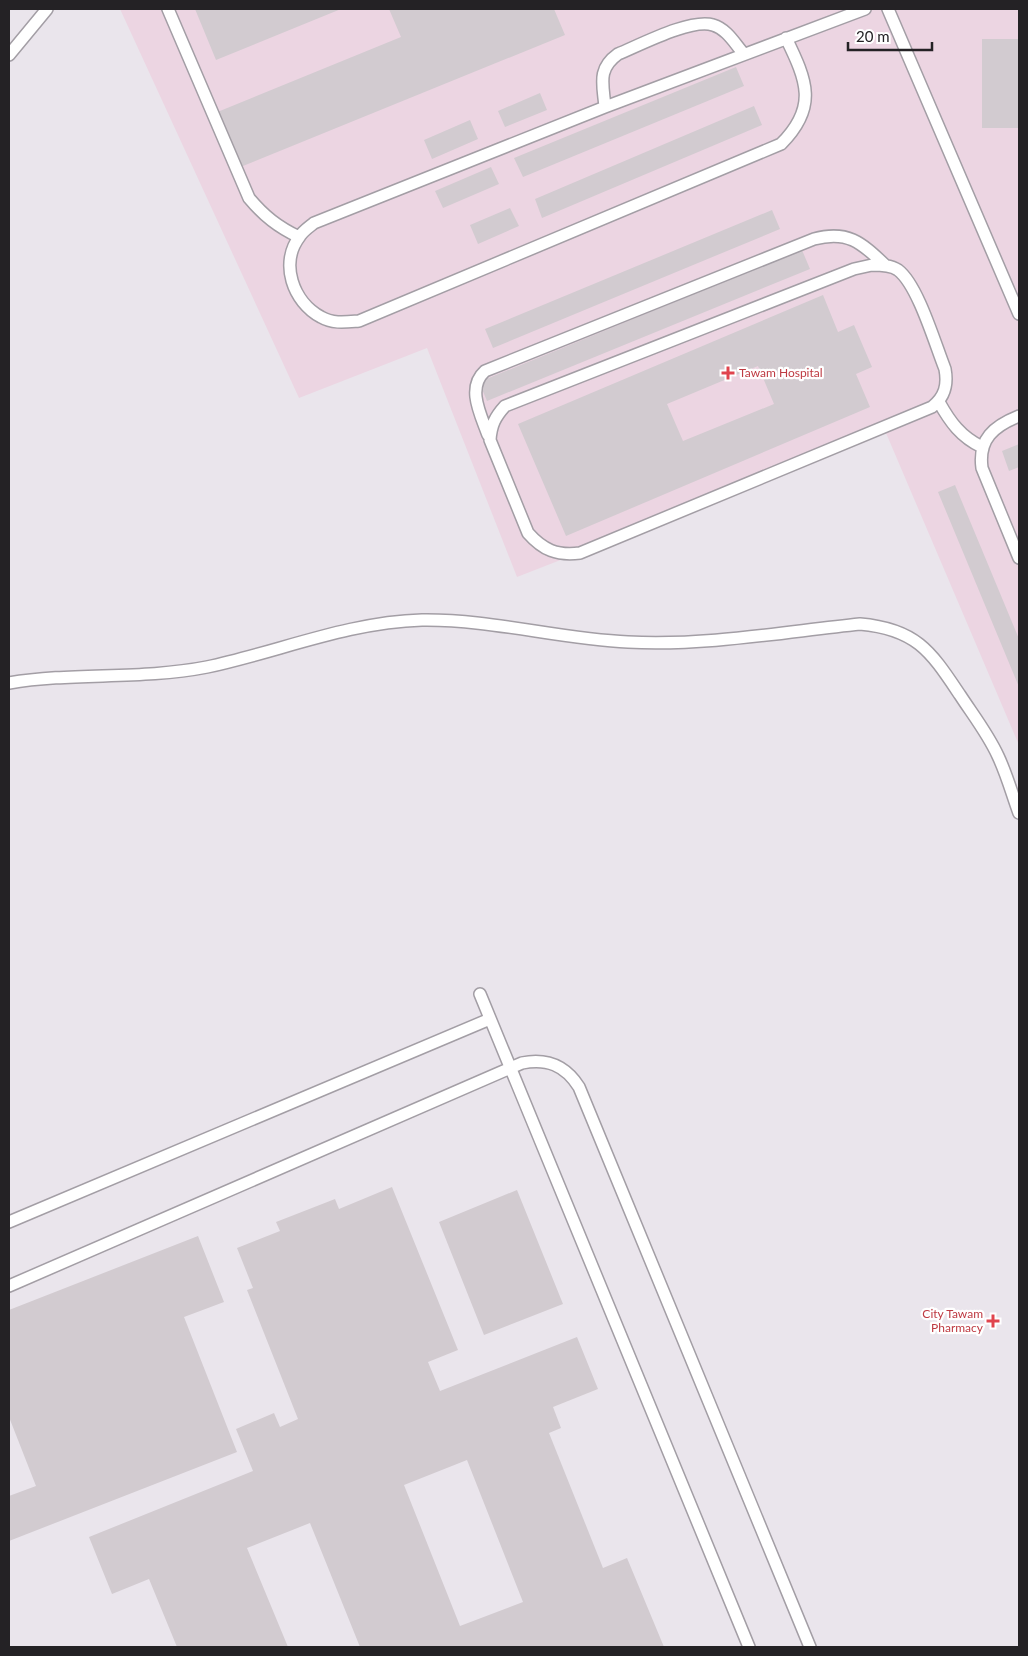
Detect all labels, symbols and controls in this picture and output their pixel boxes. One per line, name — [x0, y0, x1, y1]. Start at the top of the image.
scale bar — [848, 20, 932, 52]
text: 20 m — [856, 27, 890, 45]
place label: Tawam Hospital — [739, 365, 823, 380]
marker: Tawam Hospital — [721, 366, 735, 380]
place label: City Tawam Pharmacy — [922, 1306, 984, 1335]
marker: City Tawam Pharmacy — [987, 1315, 999, 1327]

